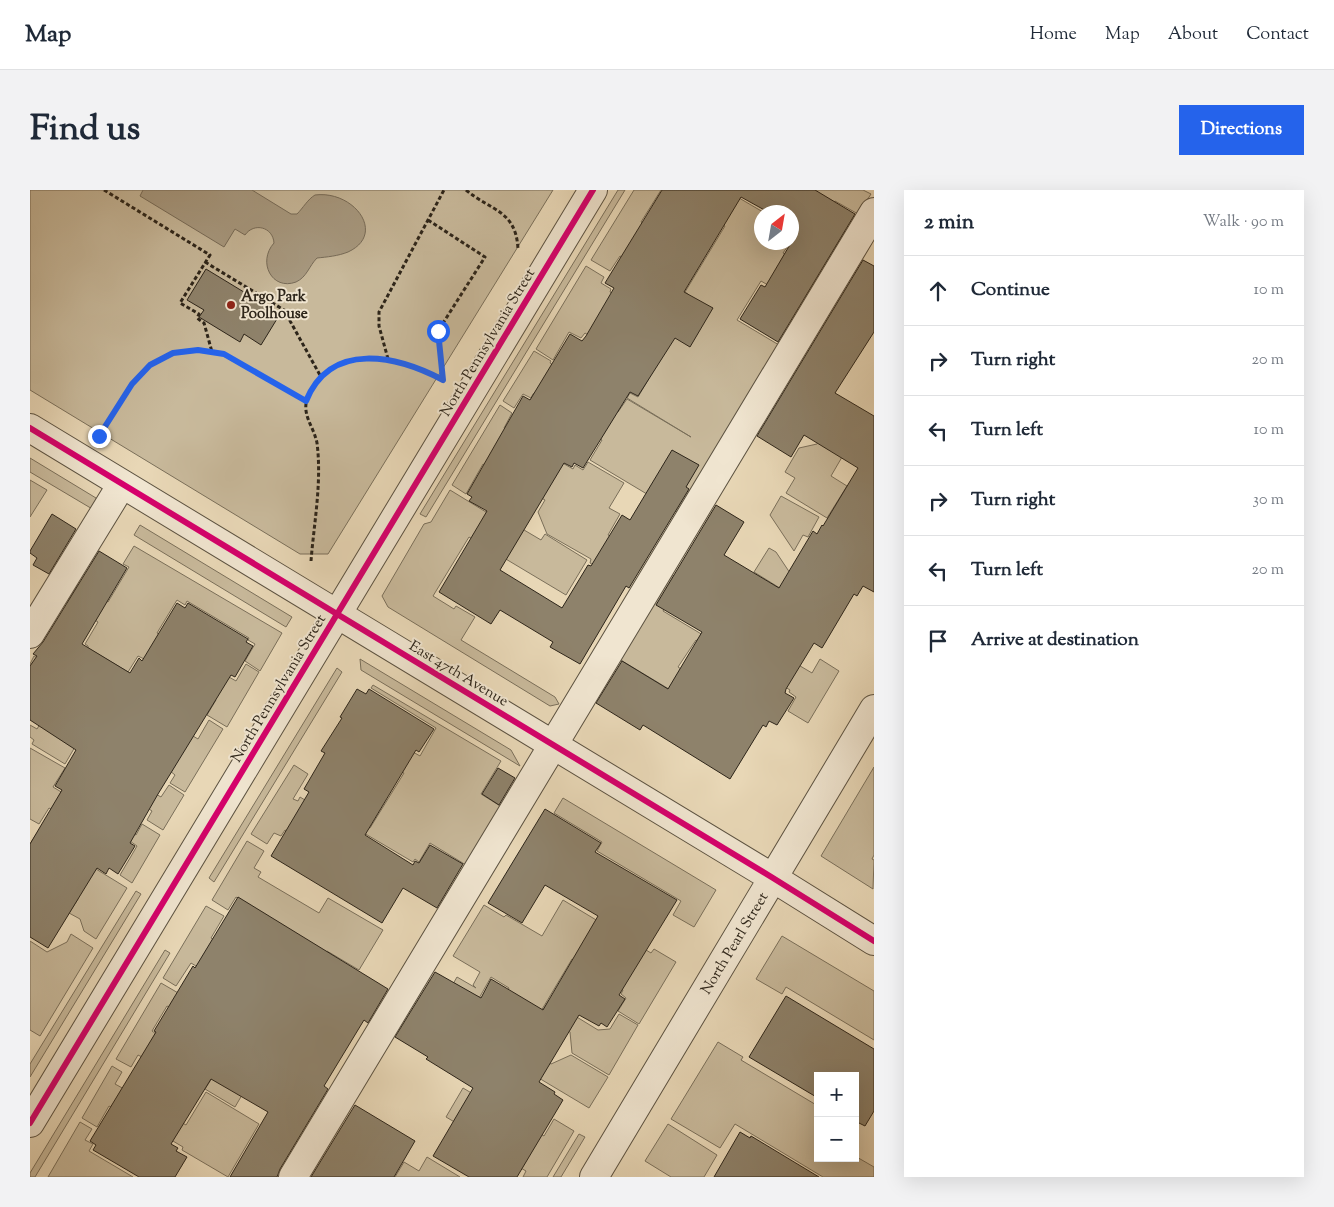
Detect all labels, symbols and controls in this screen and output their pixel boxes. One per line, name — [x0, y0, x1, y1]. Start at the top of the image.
text: Map — [25, 18, 71, 52]
text: Home — [1030, 22, 1077, 48]
text: Map — [1105, 22, 1140, 48]
text: About — [1168, 22, 1218, 48]
text: Contact — [1246, 22, 1309, 48]
text: Find us — [30, 105, 140, 156]
button: Directions — [1179, 105, 1304, 155]
north arrow — [754, 205, 799, 250]
text: 2 min — [924, 208, 974, 238]
text: Walk · 90 m — [1203, 211, 1284, 234]
street label: North Pennsylvania Street — [436, 265, 541, 421]
icon: ahead — [924, 277, 952, 305]
text: Continue — [971, 277, 1050, 304]
text: 10 m — [1254, 279, 1284, 302]
place label: Argo Park Poolhouse — [241, 287, 308, 325]
marker: Argo Park Poolhouse — [225, 299, 237, 311]
route start — [427, 320, 450, 343]
icon: right — [924, 347, 952, 375]
text: Turn right — [971, 347, 1055, 374]
text: 20 m — [1251, 349, 1284, 372]
icon: left — [924, 417, 952, 445]
text: Turn left — [971, 417, 1043, 444]
text: 10 m — [1254, 419, 1284, 442]
route end — [88, 425, 111, 448]
icon: right — [924, 487, 952, 515]
text: Turn right — [971, 487, 1055, 514]
text: 30 m — [1253, 489, 1284, 512]
icon: left — [924, 557, 952, 585]
text: Turn left — [971, 557, 1043, 584]
text: 20 m — [1251, 559, 1284, 582]
street label: North Pennsylvania Street — [227, 611, 332, 767]
icon: arrive — [924, 627, 952, 655]
text: Arrive at destination — [971, 627, 1139, 654]
street label: East 47th Avenue — [405, 636, 512, 712]
street label: North Pearl Street — [696, 889, 774, 999]
map controls — [814, 1072, 859, 1162]
button: + — [814, 1072, 859, 1117]
button: − — [814, 1117, 859, 1162]

